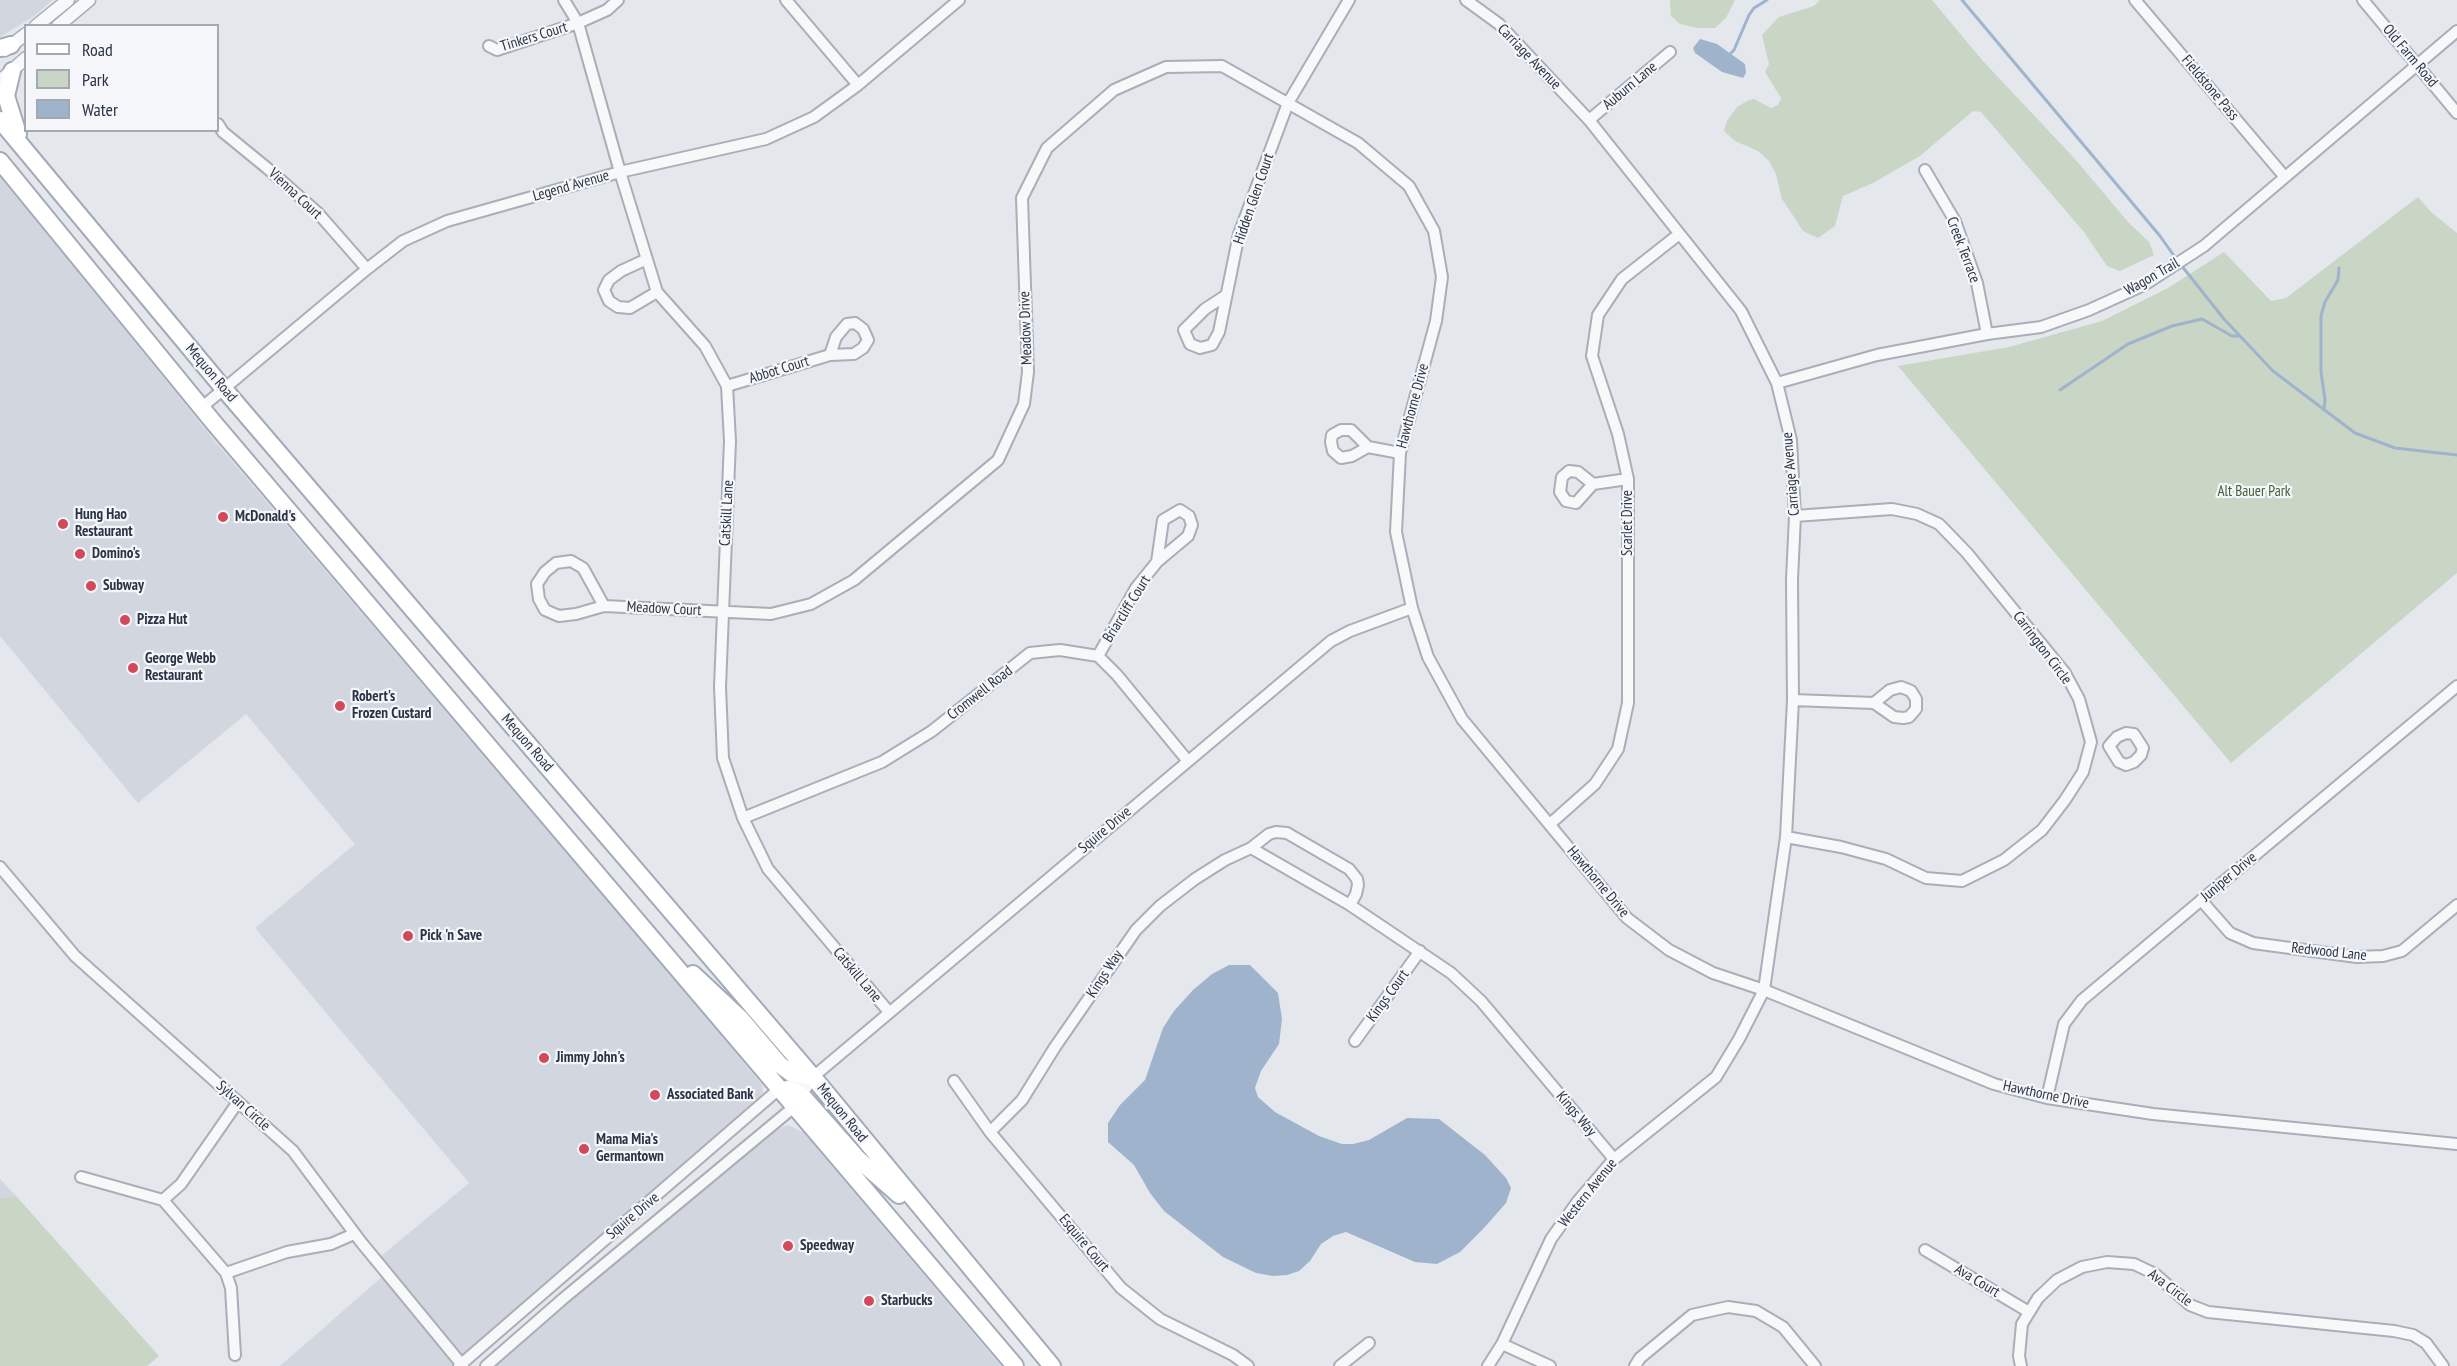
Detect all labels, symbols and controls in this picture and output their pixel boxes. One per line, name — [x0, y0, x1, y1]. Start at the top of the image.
street label: Tinkers Court — [498, 18, 570, 56]
street label: Carriage Avenue — [1493, 21, 1565, 93]
street label: Old Farm Road — [2379, 21, 2441, 91]
legend — [24, 24, 219, 132]
text: Road — [82, 38, 113, 61]
street label: Fieldstone Pass — [2178, 52, 2242, 124]
street label: Auburn Lane — [1599, 58, 1661, 114]
text: Park — [82, 68, 109, 91]
text: Water — [82, 98, 118, 121]
street label: Hidden Glen Court — [1230, 151, 1278, 247]
street label: Vienna Court — [264, 165, 326, 223]
street label: Legend Avenue — [531, 167, 611, 205]
street label: Creek Terrace — [1942, 215, 1984, 285]
street label: Wagon Trail — [2121, 254, 2183, 300]
street label: Meadow Drive — [1016, 291, 1036, 365]
street label: Mequon Road — [181, 340, 241, 406]
street label: Abbot Court — [747, 352, 811, 388]
street label: Hawthorne Drive — [1393, 361, 1433, 451]
street label: Carriage Avenue — [1778, 431, 1804, 517]
street label: Catskill Lane — [716, 480, 738, 546]
park label: Alt Bauer Park — [2217, 483, 2291, 501]
street label: Scarlet Drive — [1619, 490, 1637, 556]
place label: Hung Hao Restaurant — [75, 506, 133, 541]
place label: McDonald's — [235, 508, 296, 526]
marker: McDonald's — [216, 510, 230, 524]
marker: Hung Hao Restaurant — [56, 517, 70, 531]
place label: Domino's — [92, 545, 140, 563]
marker: Domino's — [73, 547, 87, 561]
street label: Briarcliff Court — [1099, 572, 1155, 646]
place label: Subway — [103, 577, 144, 595]
marker: Subway — [84, 579, 98, 593]
street label: Meadow Court — [626, 598, 702, 620]
street label: Carrington Circle — [2009, 608, 2075, 688]
place label: Pizza Hut — [137, 611, 187, 629]
marker: Pizza Hut — [118, 613, 132, 627]
place label: George Webb Restaurant — [145, 650, 216, 685]
marker: George Webb Restaurant — [126, 661, 140, 675]
street label: Cromwell Road — [944, 662, 1016, 724]
place label: Robert's Frozen Custard — [352, 688, 431, 723]
marker: Robert's Frozen Custard — [333, 699, 347, 713]
street label: Mequon Road — [497, 711, 557, 775]
street label: Squire Drive — [1075, 803, 1135, 857]
street label: Hawthorne Drive — [1563, 843, 1633, 921]
street label: Juniper Drive — [2197, 848, 2261, 906]
place label: Pick 'n Save — [420, 927, 482, 945]
marker: Pick 'n Save — [401, 929, 415, 943]
street label: Redwood Lane — [2291, 939, 2367, 965]
street label: Catskill Lane — [829, 944, 885, 1006]
street label: Kings Way — [1083, 947, 1127, 1001]
street label: Kings Court — [1363, 966, 1413, 1026]
place label: Jimmy John's — [556, 1049, 625, 1067]
marker: Jimmy John's — [537, 1051, 551, 1065]
street label: Sylvan Circle — [212, 1077, 274, 1135]
street label: Hawthorne Drive — [2001, 1077, 2091, 1113]
street label: Mequon Road — [813, 1080, 871, 1146]
place label: Associated Bank — [667, 1086, 754, 1104]
marker: Associated Bank — [648, 1088, 662, 1102]
street label: Kings Way — [1552, 1088, 1600, 1140]
place label: Mama Mia's Germantown — [596, 1131, 664, 1166]
marker: Mama Mia's Germantown — [577, 1142, 591, 1156]
street label: Western Avenue — [1555, 1155, 1621, 1231]
street label: Squire Drive — [603, 1189, 663, 1243]
street label: Esquire Court — [1055, 1211, 1113, 1275]
place label: Speedway — [800, 1237, 854, 1255]
marker: Speedway — [781, 1239, 795, 1253]
street label: Ava Court — [1951, 1260, 2003, 1302]
street label: Ava Circle — [2144, 1265, 2196, 1311]
place label: Starbucks — [881, 1292, 933, 1310]
marker: Starbucks — [862, 1294, 876, 1308]

